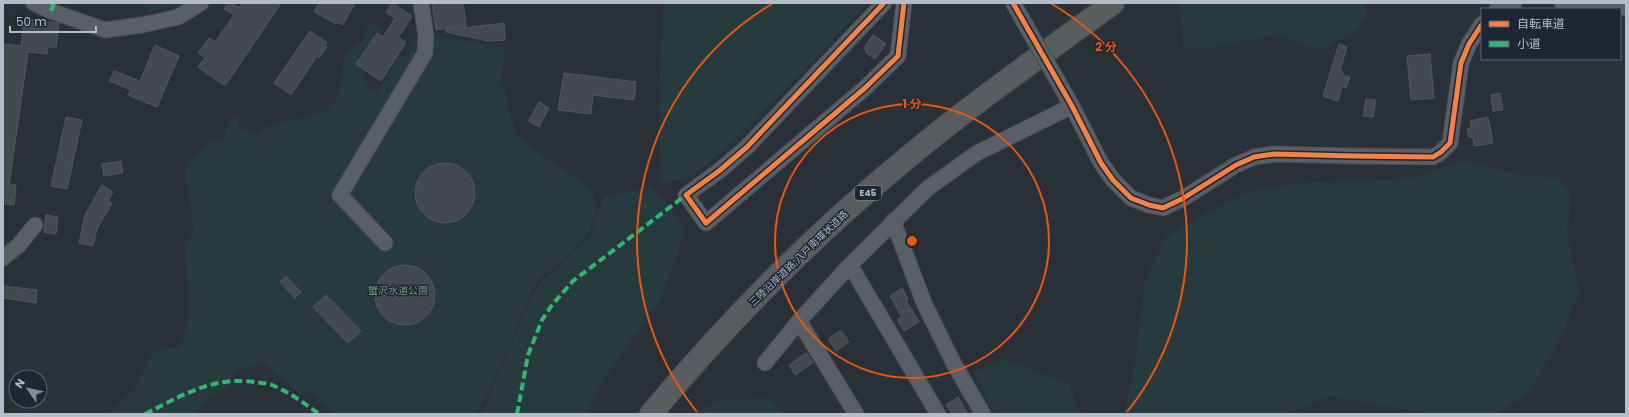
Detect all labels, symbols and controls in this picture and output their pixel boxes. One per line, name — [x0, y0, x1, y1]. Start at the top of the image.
scale bar — [10, 8, 96, 34]
legend — [1481, 8, 1621, 60]
text: 50 m — [16, 13, 47, 30]
text: 自転車道 — [1517, 15, 1565, 32]
text: 小道 — [1517, 35, 1541, 52]
text: 2 分 — [1095, 38, 1117, 55]
text: 1 分 — [902, 95, 922, 112]
road number: E45 — [855, 186, 881, 200]
street label: 三陸沿岸道路;八戸南環状道路 — [745, 207, 851, 310]
centre of rings — [905, 234, 919, 248]
park label: 蟹沢水道公園 — [368, 283, 428, 298]
north arrow — [8, 369, 48, 409]
text: N — [11, 376, 29, 391]

